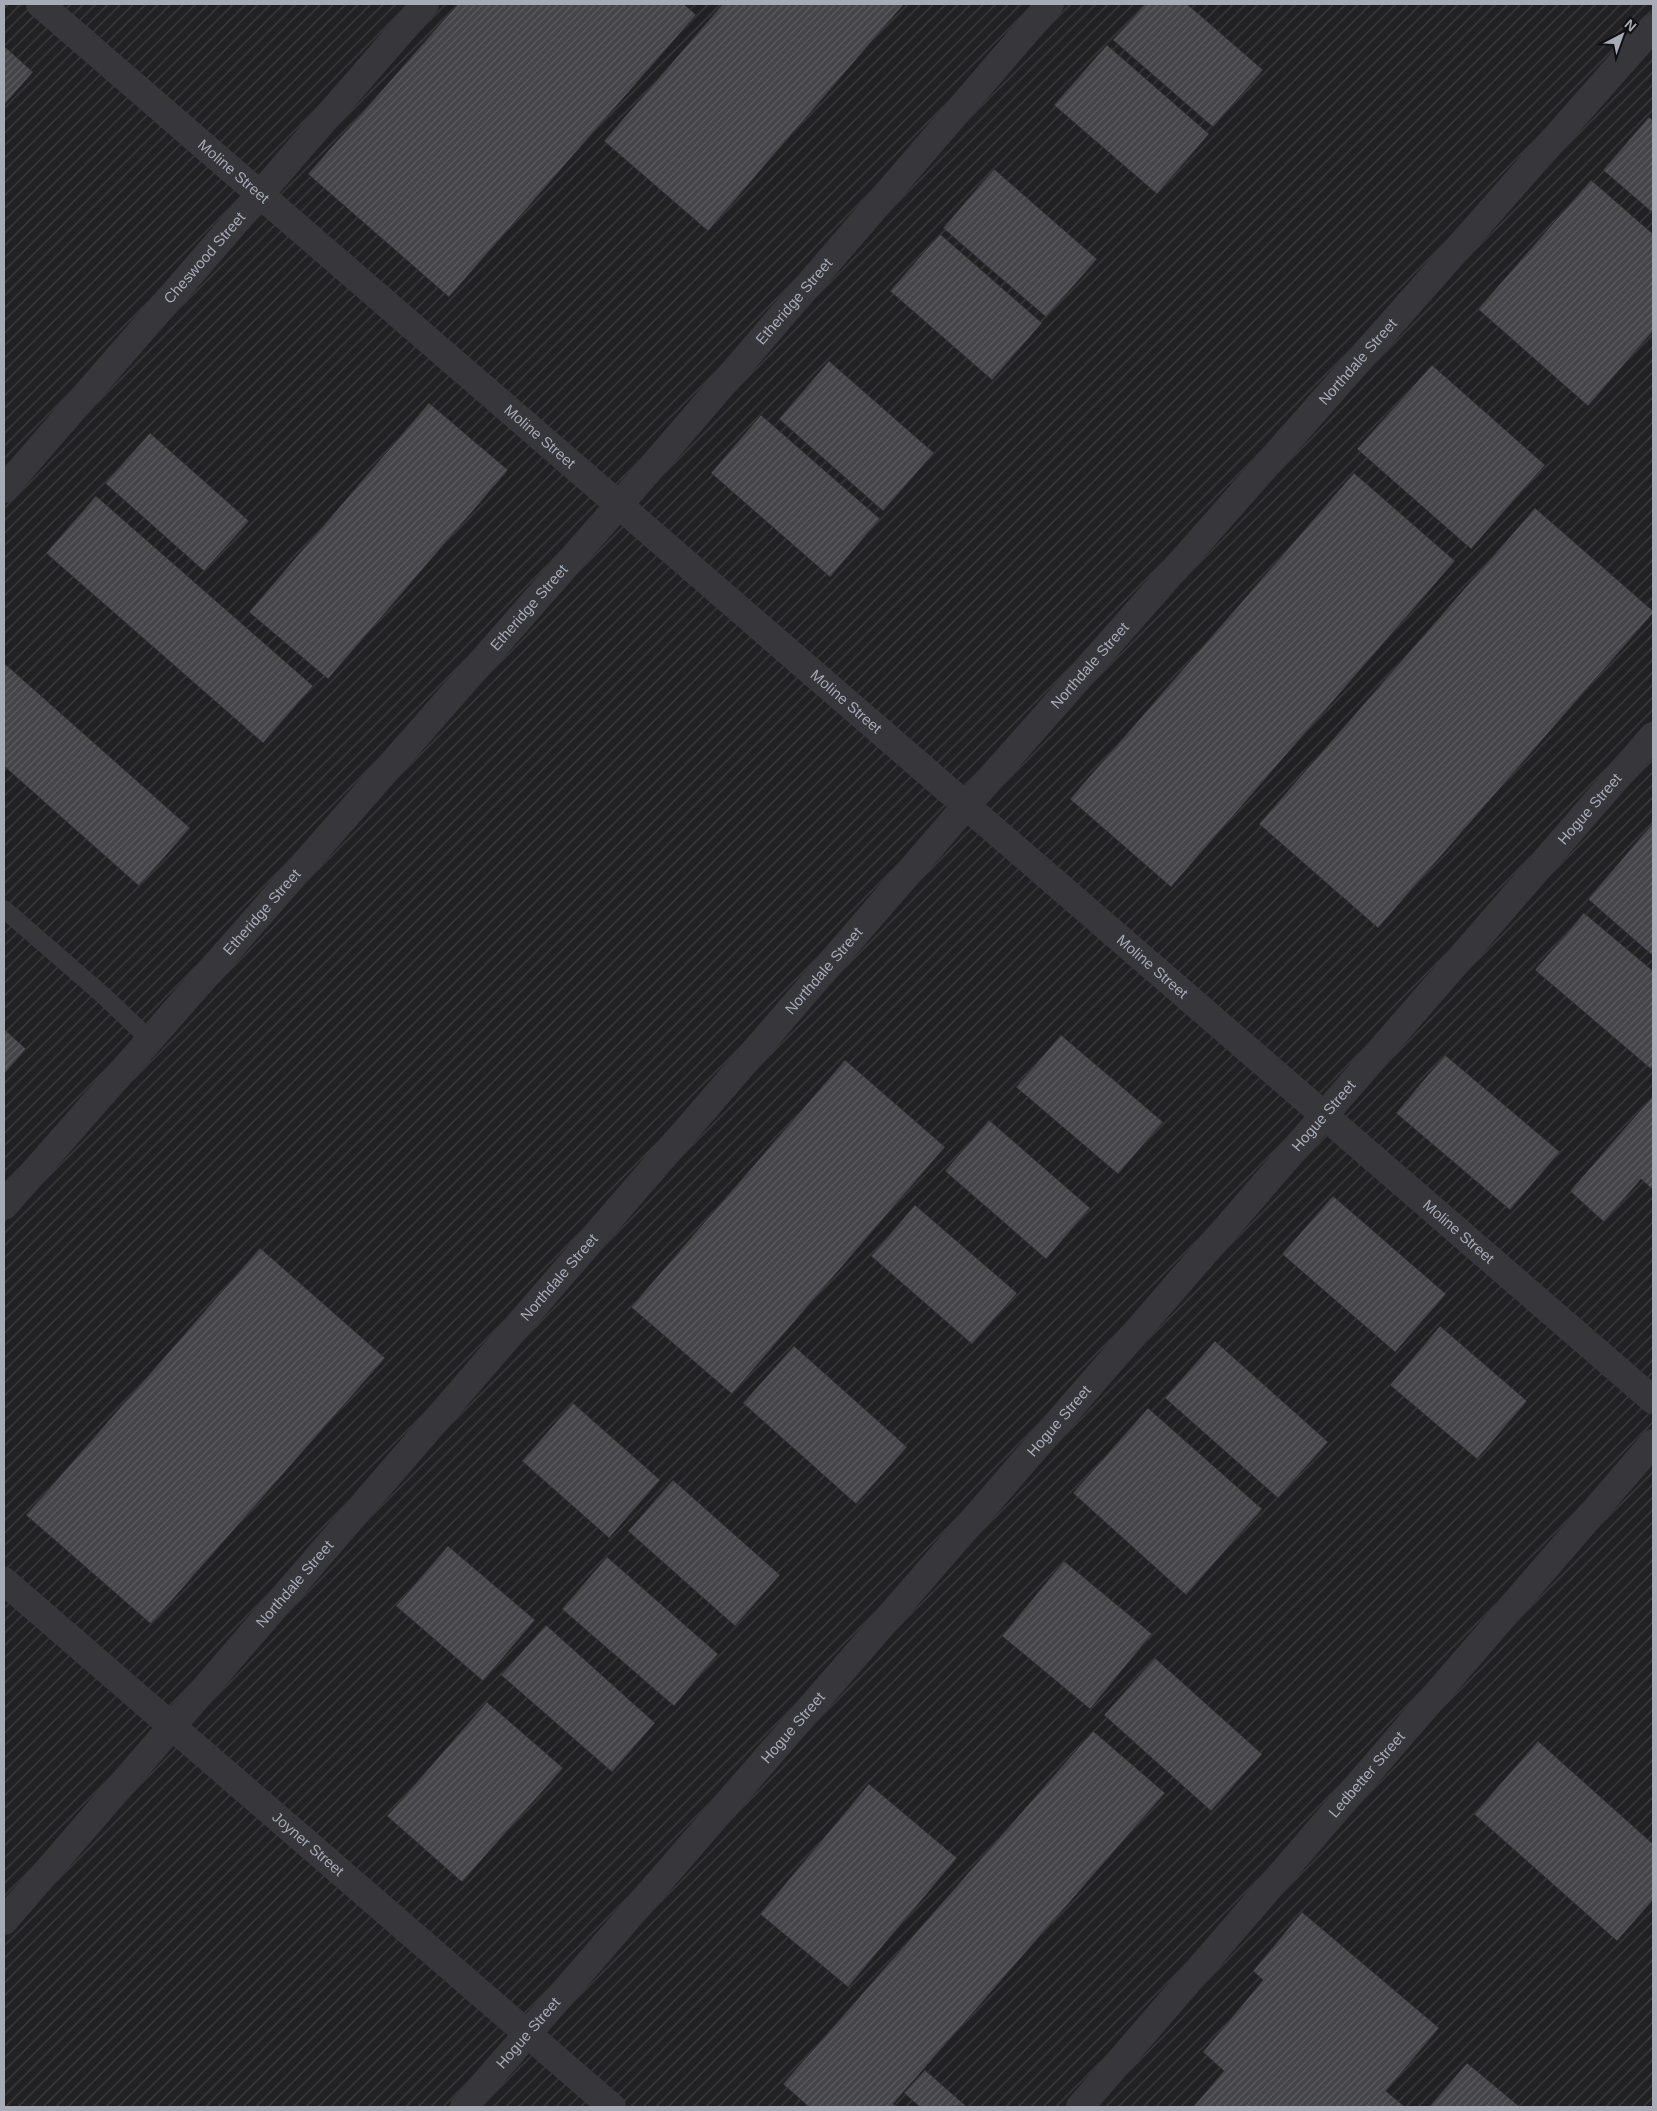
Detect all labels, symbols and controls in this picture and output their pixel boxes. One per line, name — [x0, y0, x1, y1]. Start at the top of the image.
north arrow — [1597, 10, 1647, 60]
text: N — [1621, 16, 1640, 35]
street label: Moline Street — [195, 136, 274, 207]
street label: Cheswood Street — [160, 208, 249, 307]
street label: Etheridge Street — [752, 254, 836, 348]
street label: Northdale Street — [1315, 314, 1400, 408]
street label: Moline Street — [501, 401, 580, 472]
street label: Etheridge Street — [486, 560, 571, 654]
street label: Northdale Street — [1047, 618, 1133, 712]
street label: Moline Street — [807, 666, 886, 737]
street label: Hogue Street — [1554, 769, 1625, 848]
street label: Etheridge Street — [219, 865, 304, 958]
street label: Northdale Street — [781, 923, 866, 1017]
street label: Moline Street — [1114, 931, 1192, 1002]
street label: Hogue Street — [1288, 1076, 1359, 1154]
street label: Moline Street — [1420, 1196, 1498, 1267]
street label: Northdale Street — [517, 1230, 602, 1324]
street label: Hogue Street — [1023, 1381, 1094, 1460]
street label: Northdale Street — [252, 1536, 337, 1631]
street label: Hogue Street — [757, 1688, 828, 1766]
street label: Ledbetter Street — [1325, 1727, 1409, 1821]
street label: Joyner Street — [269, 1808, 348, 1880]
street label: Hogue Street — [492, 1993, 564, 2072]

